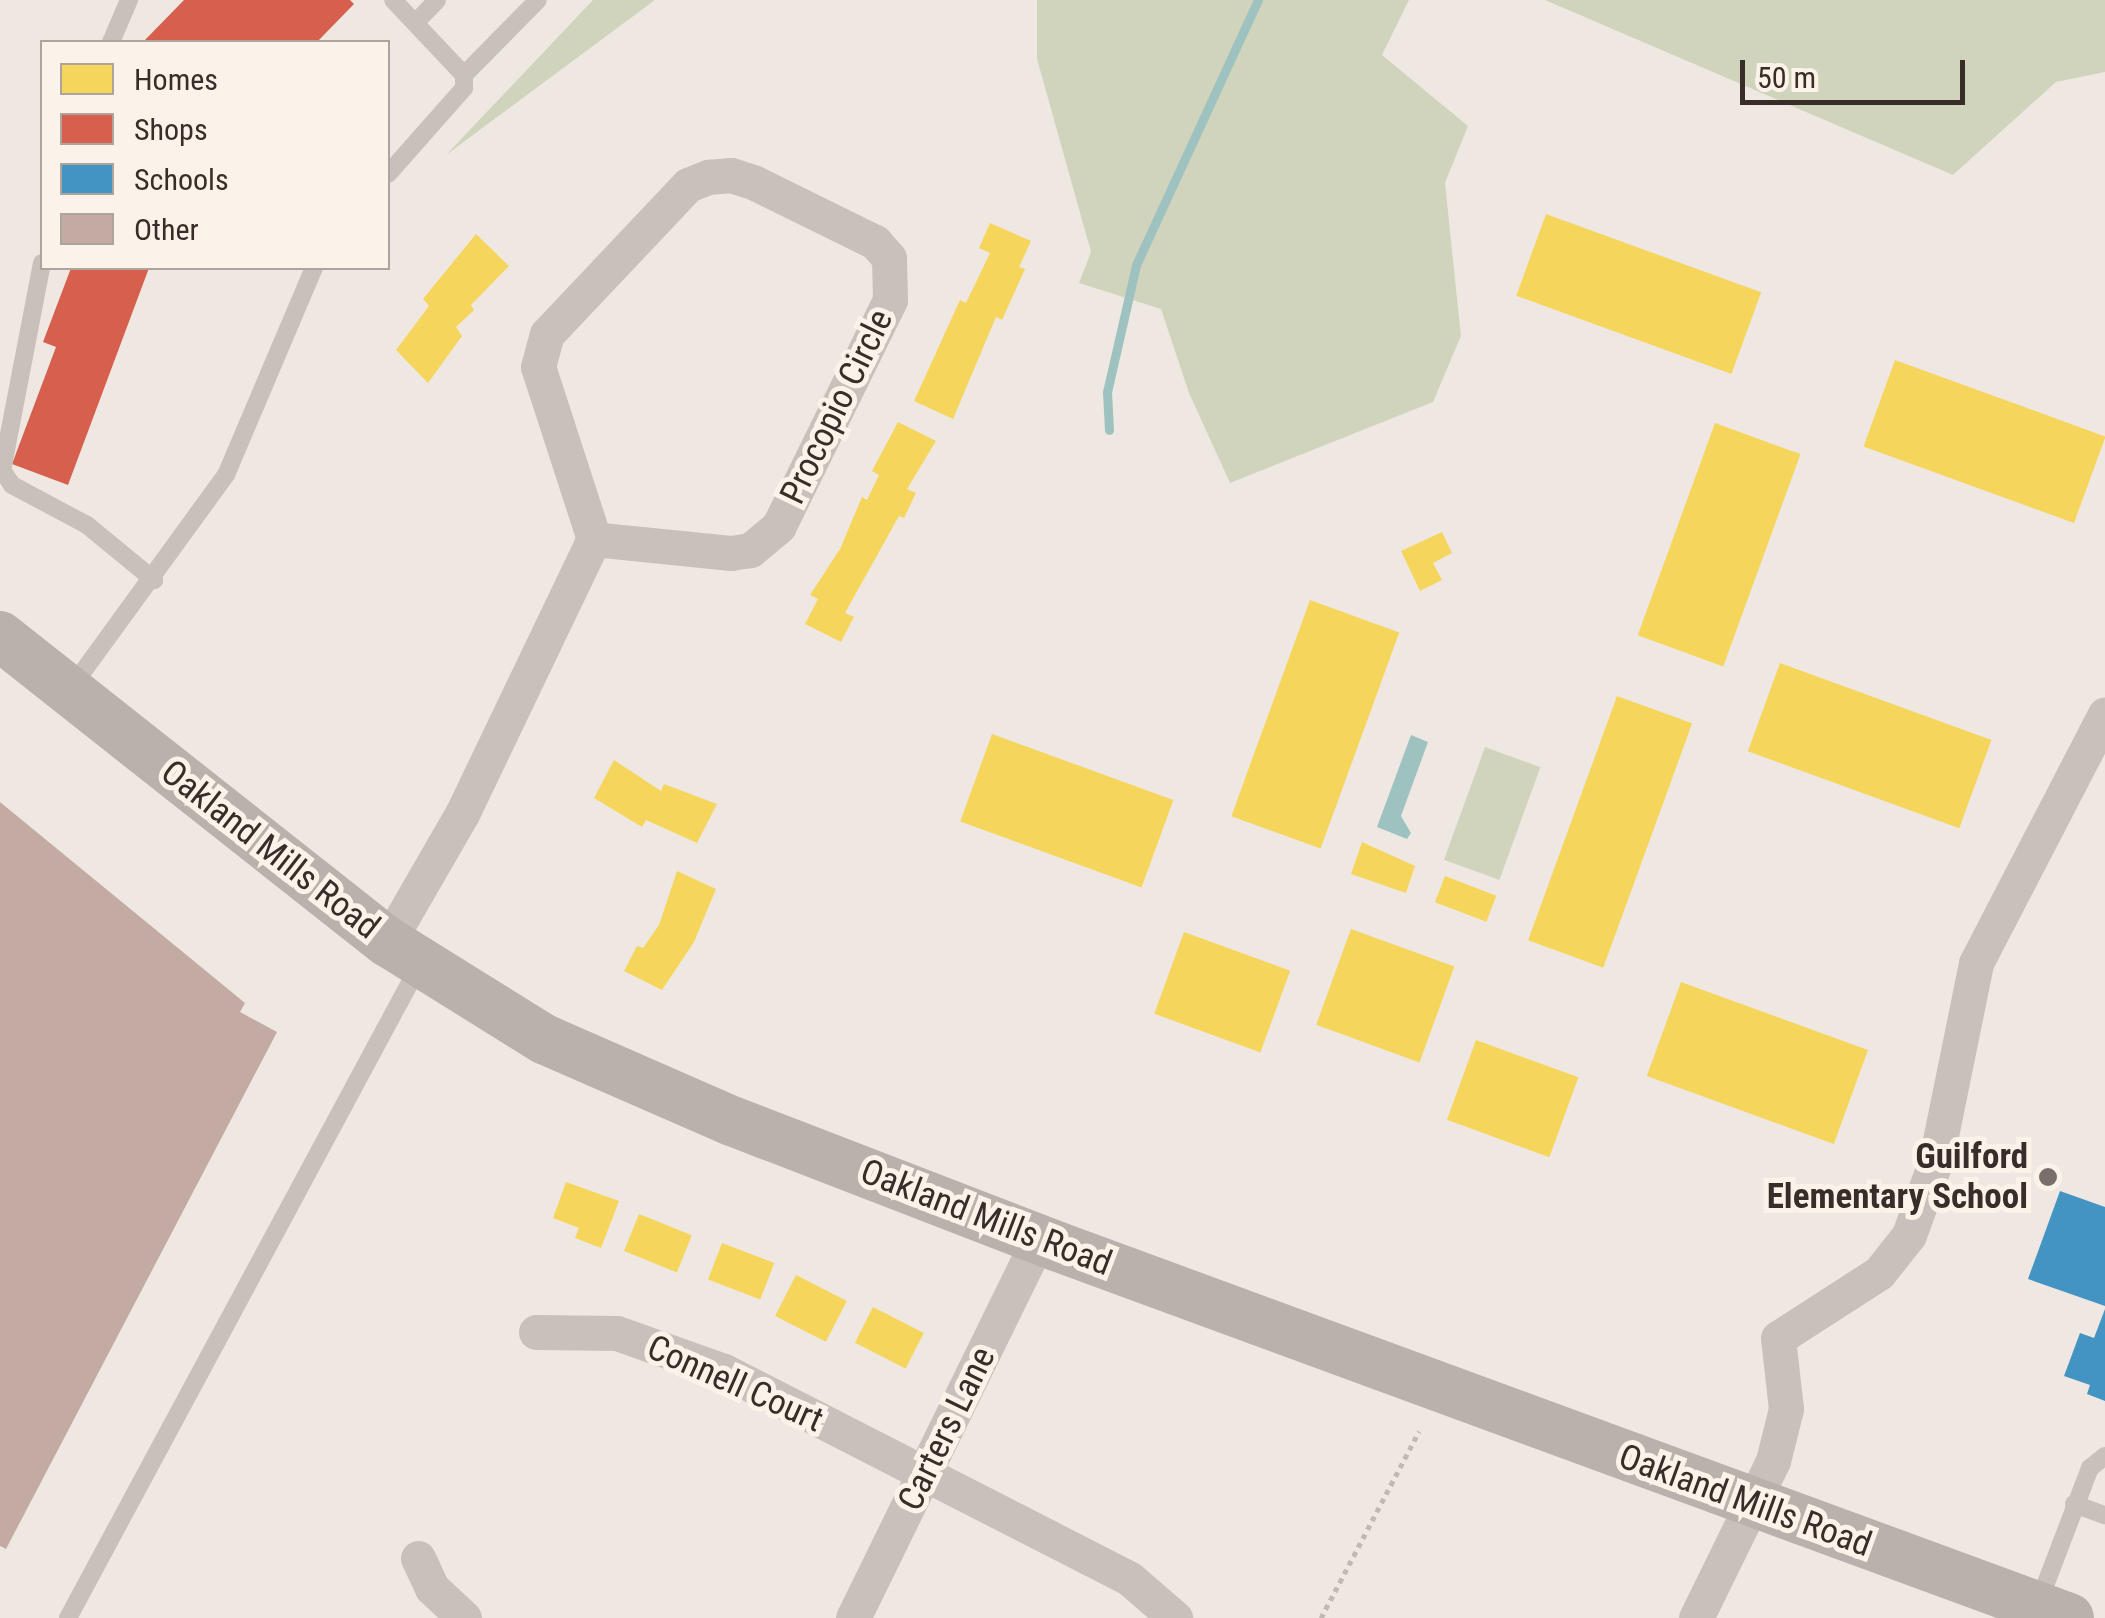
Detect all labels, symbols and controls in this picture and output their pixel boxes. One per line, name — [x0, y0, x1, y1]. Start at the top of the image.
legend — [40, 40, 390, 270]
scale bar — [1745, 40, 1970, 102]
text: 50 m — [1757, 60, 1816, 95]
text: Homes — [134, 62, 218, 97]
text: Shops — [134, 112, 208, 147]
text: Schools — [134, 162, 229, 197]
text: Other — [134, 212, 199, 247]
street label: Procopio Circle — [772, 303, 902, 511]
street label: Oakland Mills Road — [152, 752, 388, 948]
place label: Guilford Elementary School — [1767, 1136, 2028, 1218]
street label: Oakland Mills Road — [855, 1151, 1117, 1285]
marker: Guilford Elementary School — [2037, 1166, 2059, 1188]
street label: Connell Court — [641, 1327, 829, 1441]
street label: Carters Lane — [889, 1341, 1005, 1517]
street label: Oakland Mills Road — [1613, 1436, 1877, 1566]

